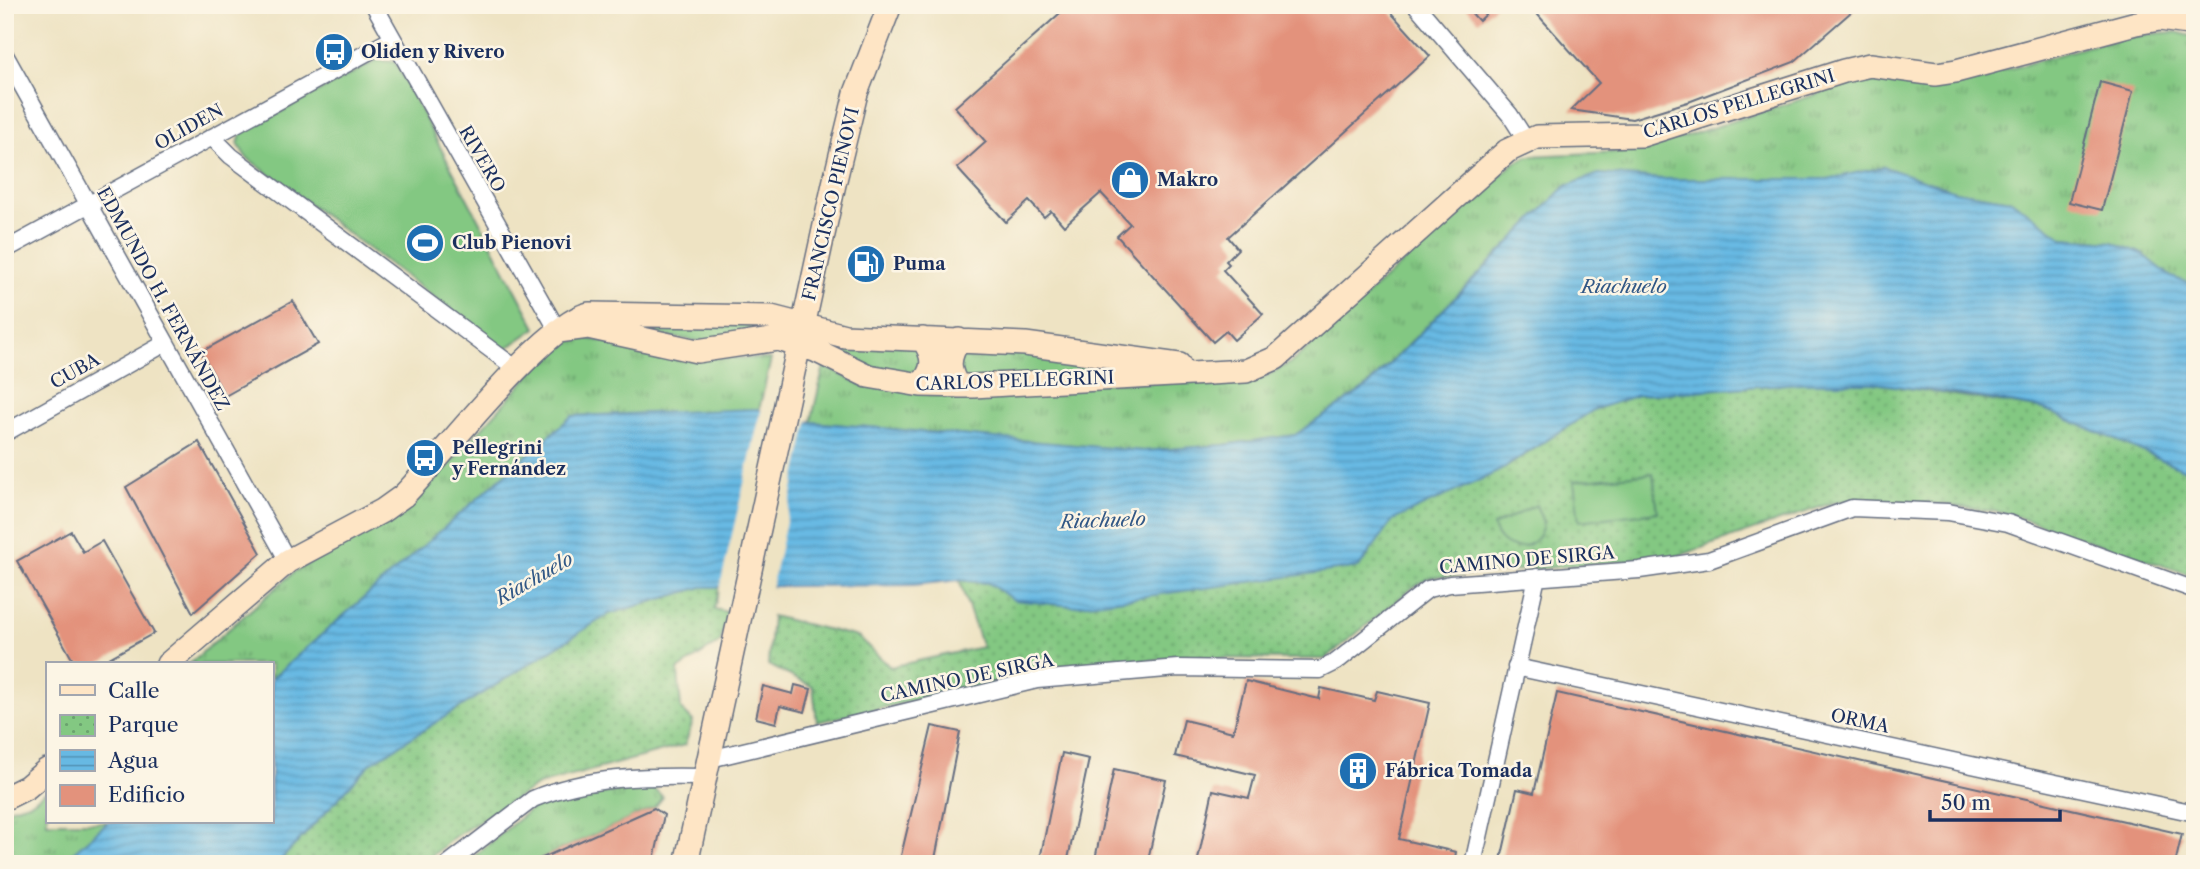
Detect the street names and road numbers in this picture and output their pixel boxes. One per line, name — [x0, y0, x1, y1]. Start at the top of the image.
street label: CARLOS PELLEGRINI — [1641, 64, 1837, 144]
street label: OLIDEN — [151, 99, 227, 155]
street label: FRANCISCO PIENOVI — [798, 105, 864, 303]
street label: RIVERO — [454, 122, 510, 196]
street label: EDMUNDO H. FERNÁNDEZ — [92, 183, 235, 415]
street label: CUBA — [46, 348, 104, 394]
street label: CARLOS PELLEGRINI — [915, 367, 1115, 395]
street label: CAMINO DE SIRGA — [1438, 541, 1616, 579]
street label: CAMINO DE SIRGA — [878, 649, 1056, 707]
street label: ORMA — [1829, 704, 1892, 738]

